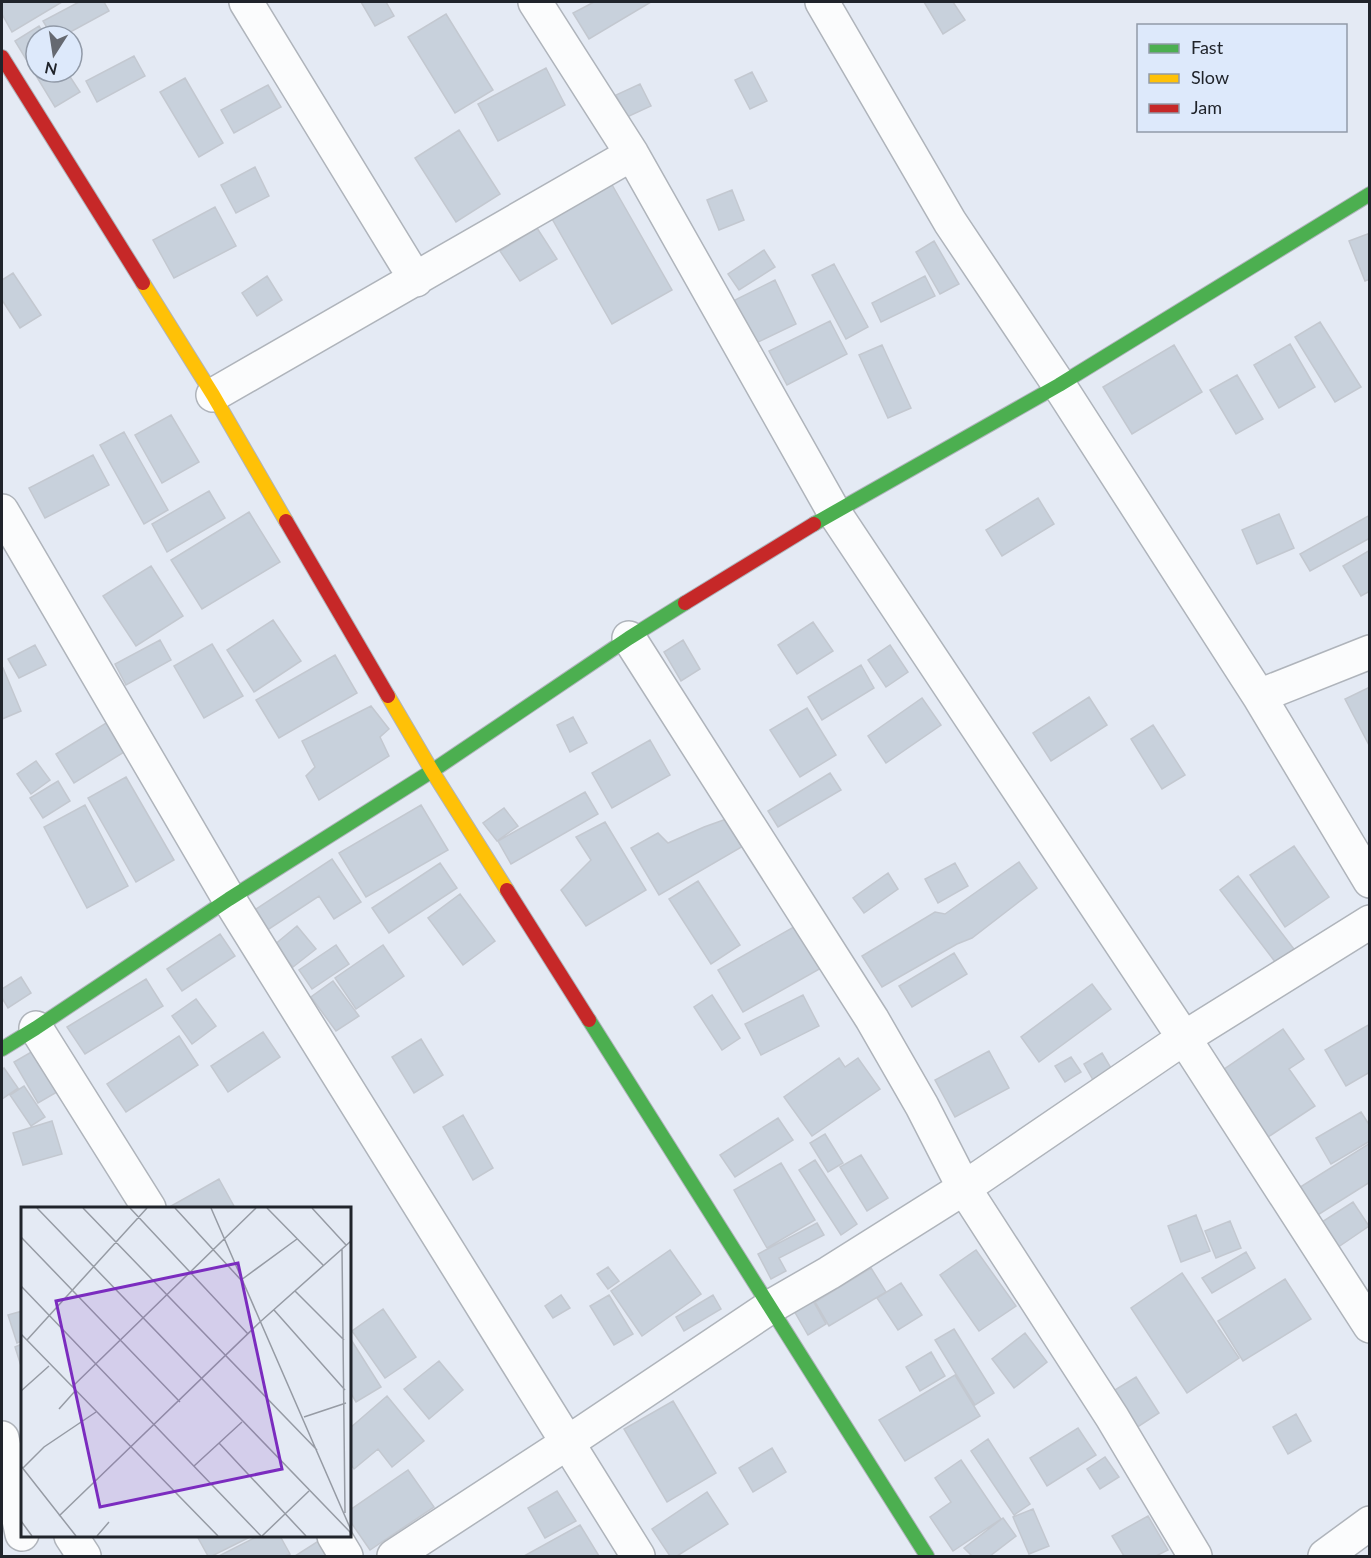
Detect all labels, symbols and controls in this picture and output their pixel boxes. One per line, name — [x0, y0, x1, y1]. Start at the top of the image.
north arrow — [24, 24, 84, 84]
legend — [1137, 24, 1347, 132]
text: Fast — [1191, 36, 1224, 58]
text: N — [43, 59, 59, 80]
text: Slow — [1191, 66, 1229, 88]
text: Jam — [1191, 96, 1222, 118]
inset map — [21, 1207, 351, 1537]

